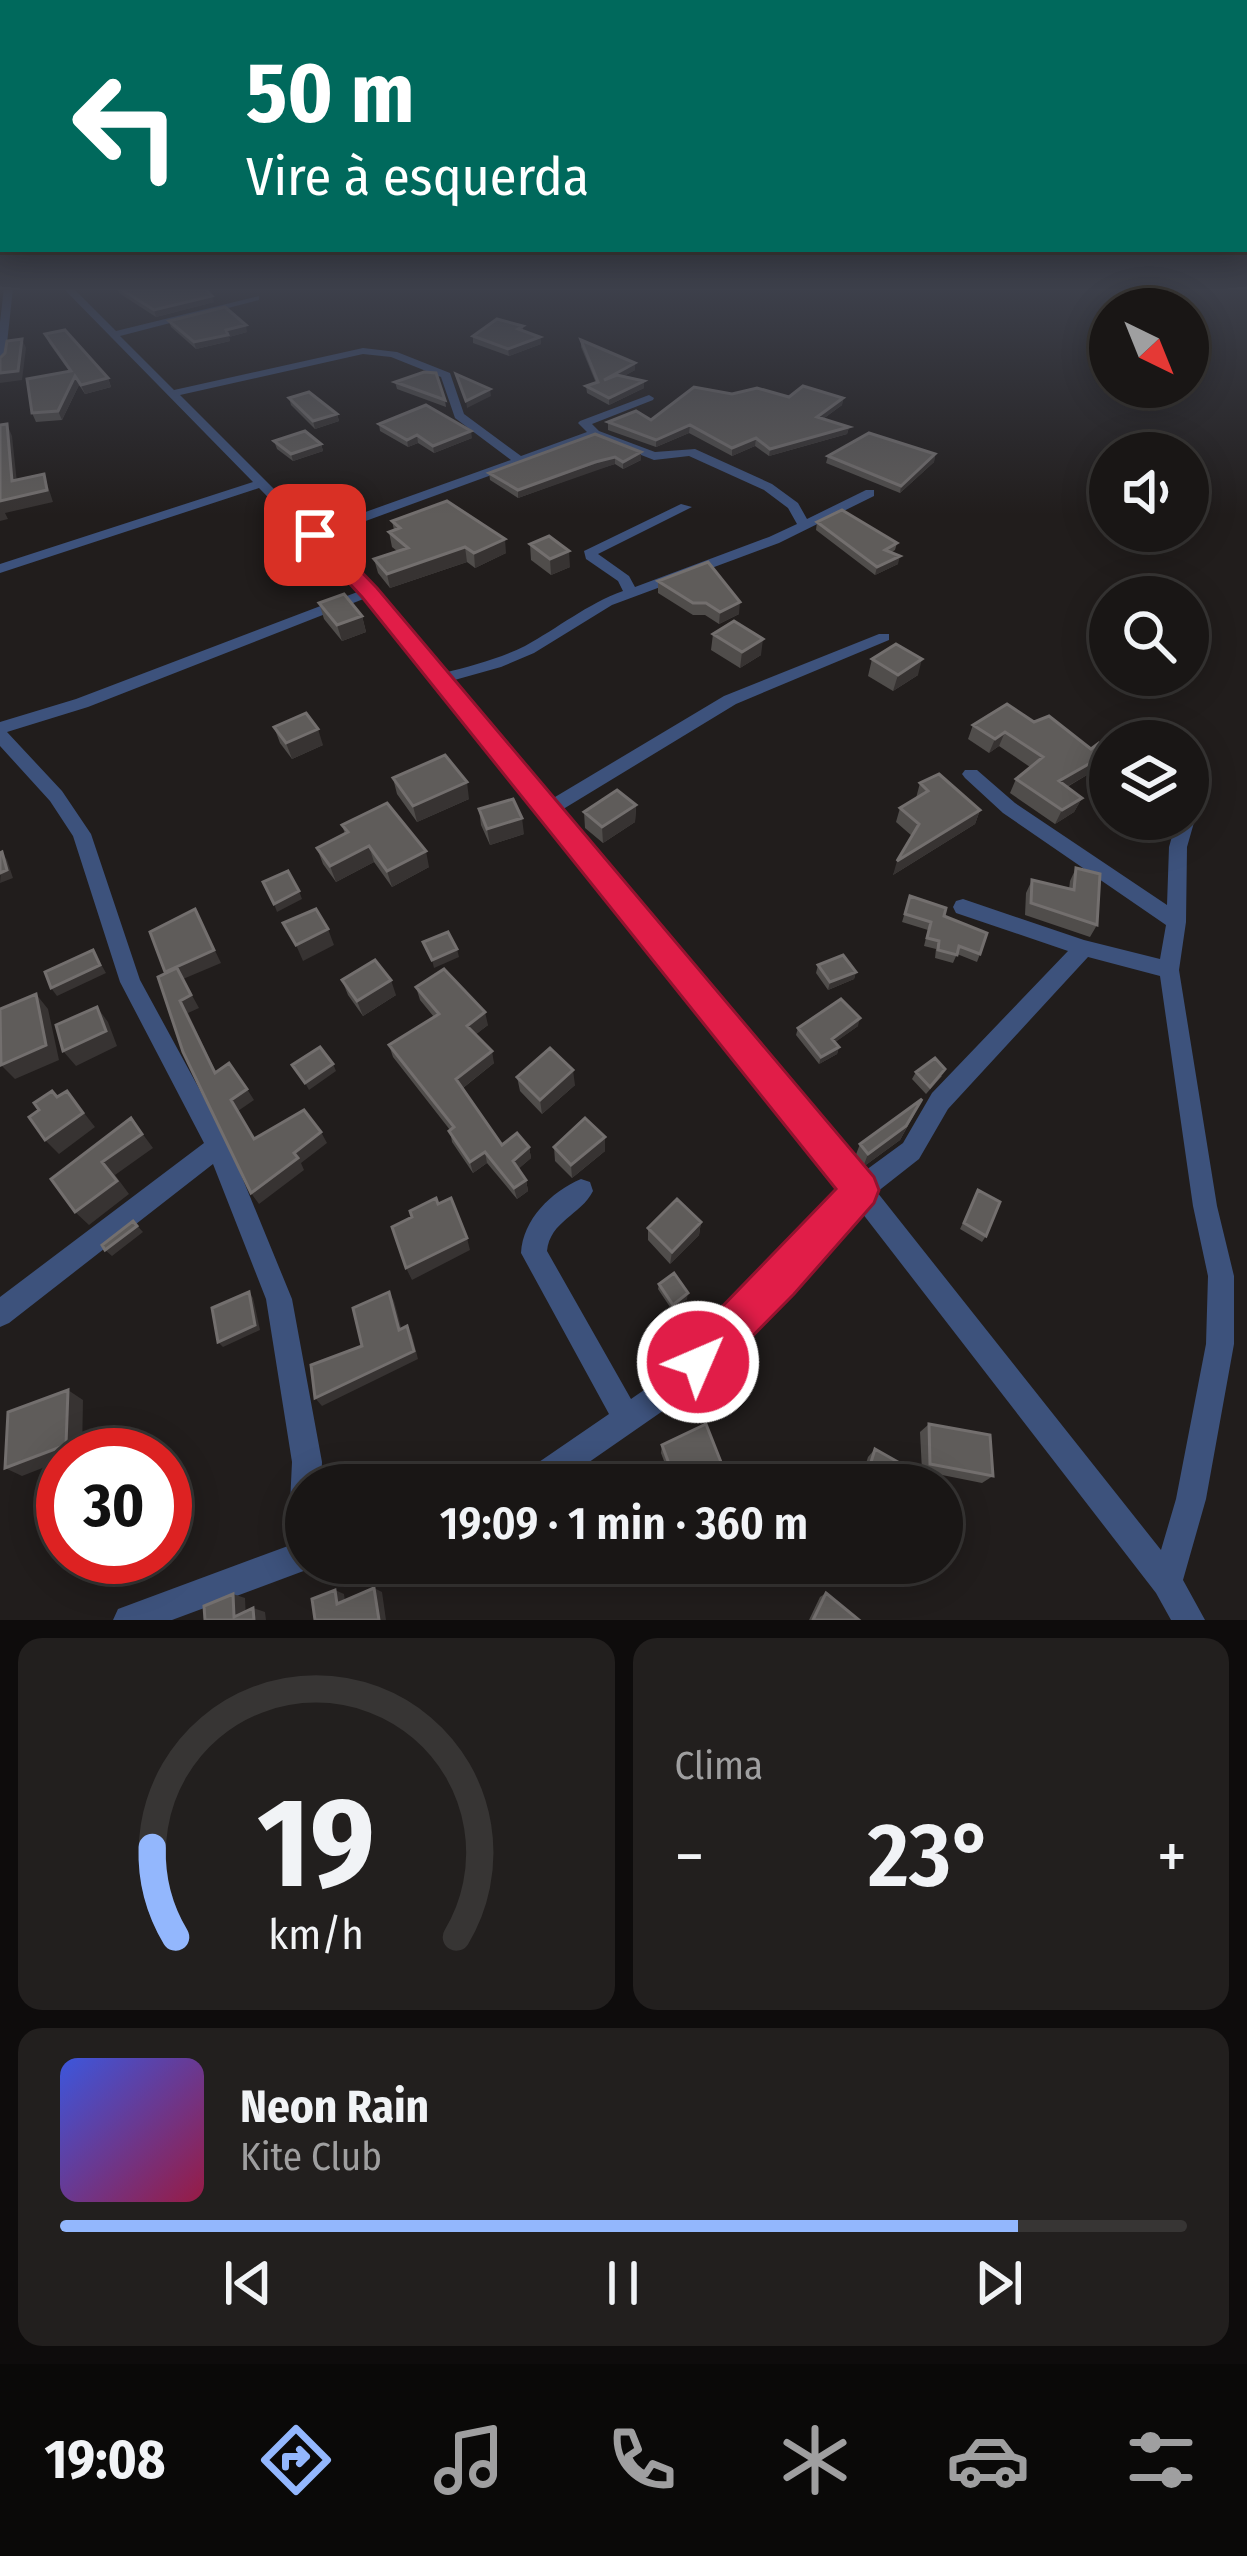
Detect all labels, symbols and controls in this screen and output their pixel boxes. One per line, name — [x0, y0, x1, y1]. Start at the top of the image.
text: 50 m — [246, 43, 415, 144]
icon: left — [48, 48, 204, 204]
text: Vire à esquerda — [246, 145, 589, 209]
north arrow — [1089, 288, 1209, 408]
map controls — [1089, 288, 1209, 840]
button: sound — [1089, 432, 1209, 552]
pin — [264, 484, 366, 586]
icon: arrive — [282, 502, 348, 568]
button: search — [1089, 576, 1209, 696]
button: layers — [1089, 720, 1209, 840]
position arrow — [635, 1299, 761, 1425]
speed limit sign: 30 — [36, 1428, 192, 1584]
text: 19:09 · 1 min · 360 m — [440, 1497, 808, 1551]
text: Clima — [675, 1743, 763, 1789]
text: 19 — [258, 1769, 375, 1919]
text: 23° — [868, 1802, 993, 1910]
text: − — [675, 1817, 704, 1896]
text: + — [1157, 1817, 1187, 1896]
text: km/h — [268, 1909, 364, 1960]
text: Neon Rain — [240, 2080, 429, 2134]
text: Kite Club — [240, 2134, 382, 2180]
icon: previous — [215, 2250, 281, 2316]
icon: pause — [590, 2250, 656, 2316]
icon: next — [966, 2250, 1032, 2316]
icon: directions — [254, 2418, 338, 2502]
icon: music — [427, 2418, 511, 2502]
icon: phone — [600, 2418, 684, 2502]
icon: climate — [773, 2418, 857, 2502]
icon: car — [946, 2418, 1030, 2502]
icon: filters — [1119, 2418, 1203, 2502]
text: 19:08 — [44, 2428, 166, 2492]

